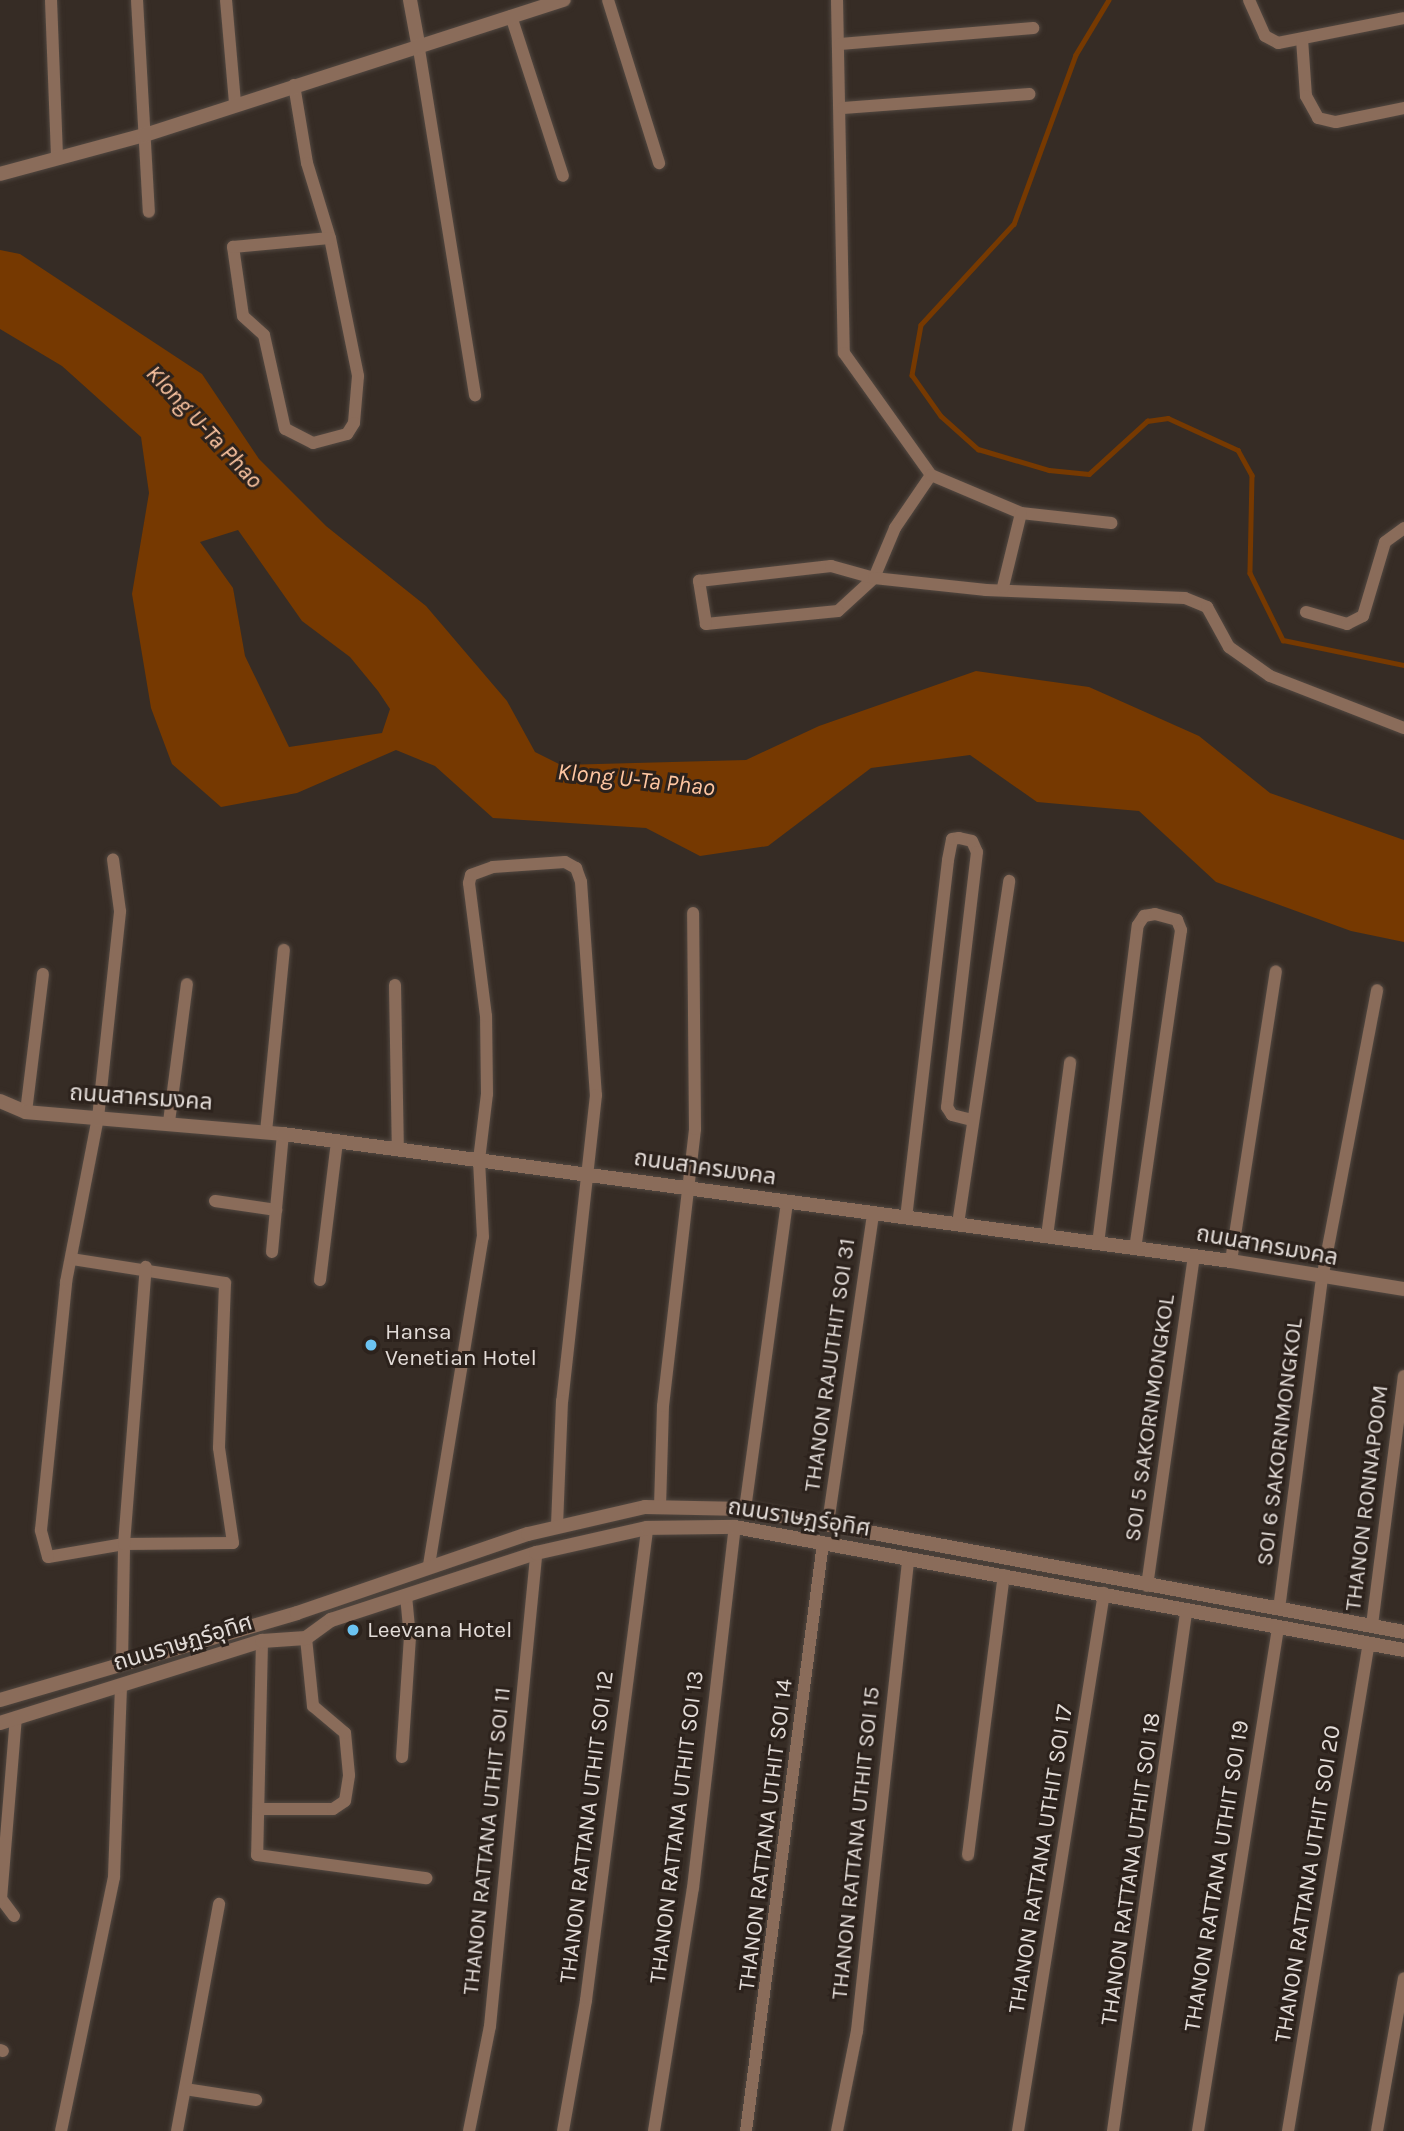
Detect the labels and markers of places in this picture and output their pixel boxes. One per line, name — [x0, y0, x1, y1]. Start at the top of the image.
place label: Hansa Venetian Hotel — [385, 1318, 537, 1372]
marker: Hansa Venetian Hotel — [363, 1337, 379, 1353]
place label: Leevana Hotel — [367, 1616, 512, 1644]
marker: Leevana Hotel — [345, 1622, 361, 1638]

